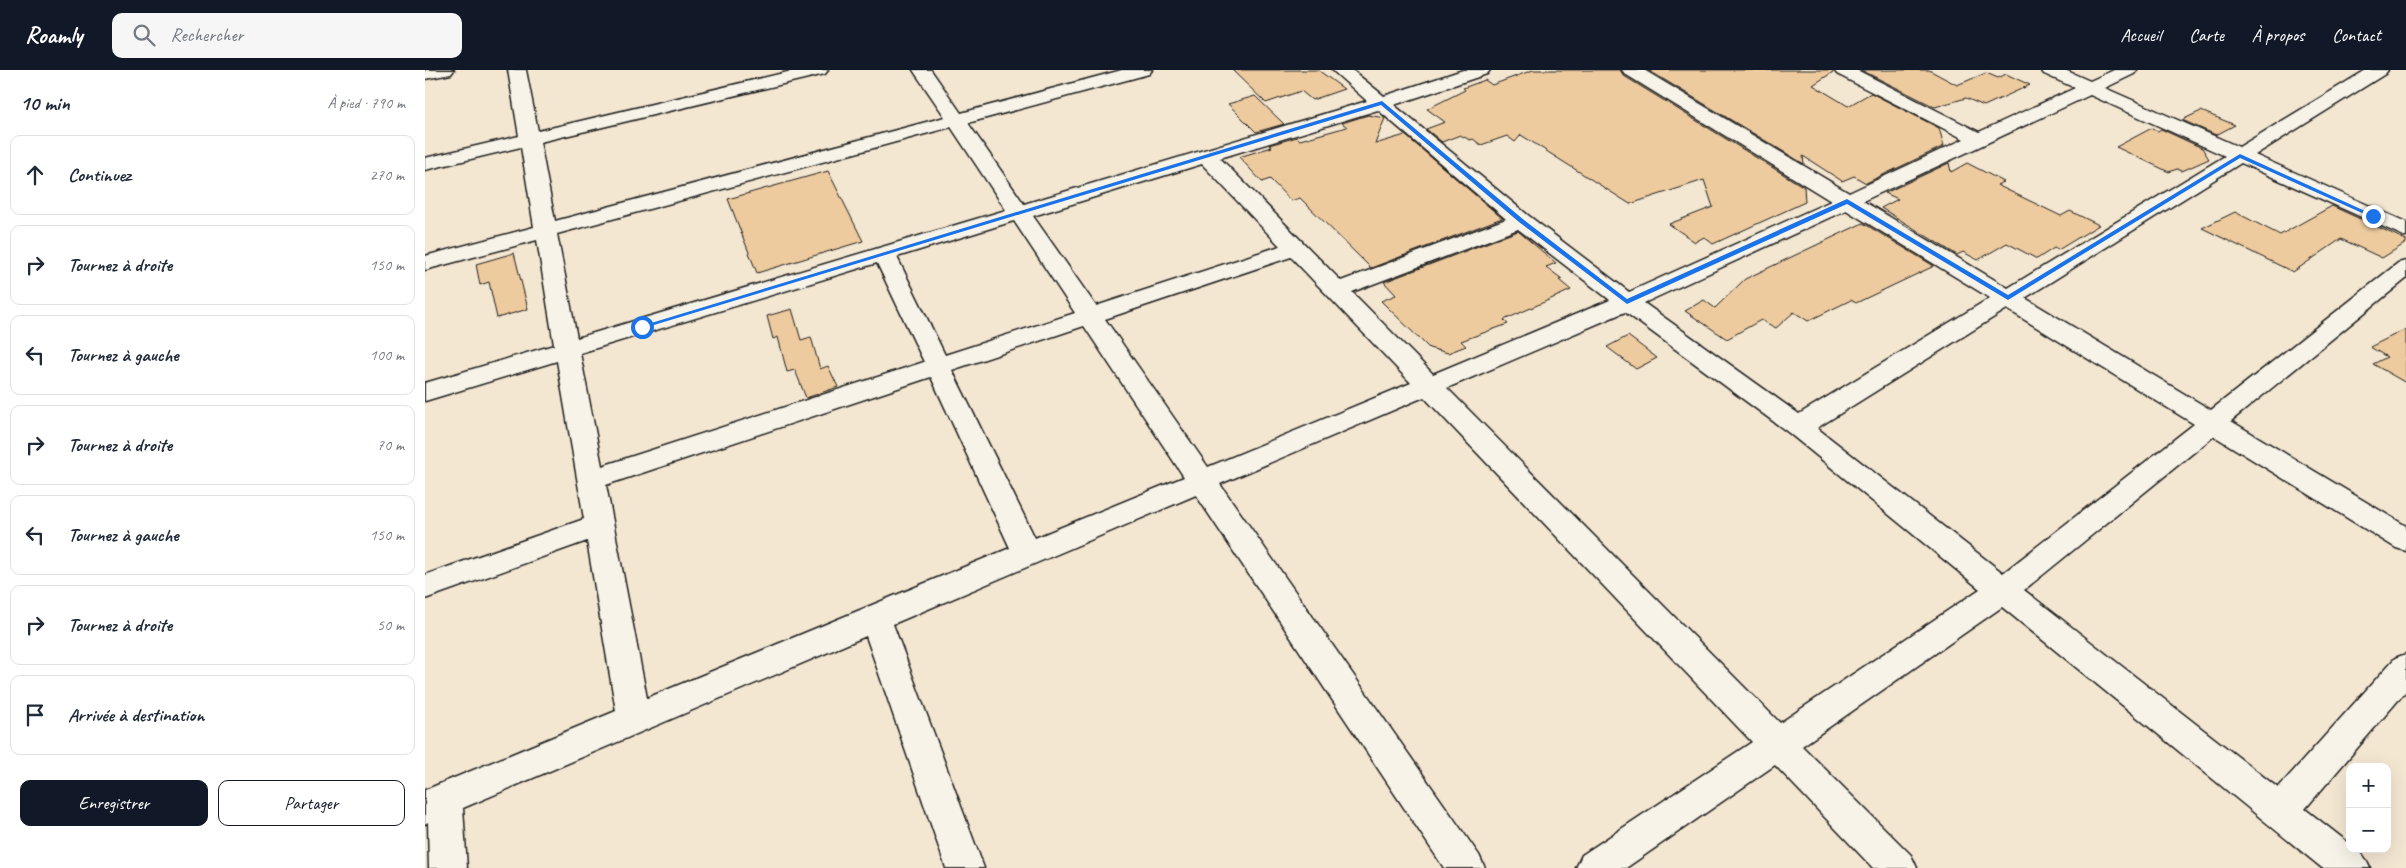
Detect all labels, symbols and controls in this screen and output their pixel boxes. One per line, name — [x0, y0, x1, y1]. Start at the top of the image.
search box — [112, 13, 462, 58]
text: Roamly — [25, 20, 82, 50]
icon: search — [130, 21, 158, 49]
text: Rechercher — [170, 23, 243, 47]
text: Accueil — [2121, 24, 2161, 46]
text: Carte — [2189, 24, 2224, 46]
text: À propos — [2252, 24, 2304, 46]
text: Contact — [2332, 24, 2381, 46]
text: 10 min — [20, 90, 70, 116]
text: À pied · 790 m — [327, 93, 405, 113]
icon: ahead — [21, 161, 49, 189]
text: Continuez — [68, 163, 131, 187]
text: 270 m — [370, 165, 404, 185]
route end — [2362, 205, 2385, 228]
icon: right — [21, 251, 49, 279]
text: Tournez à droite — [68, 253, 172, 277]
text: 150 m — [370, 255, 404, 275]
route start — [631, 316, 654, 339]
icon: left — [21, 341, 49, 369]
text: Tournez à gauche — [68, 343, 179, 367]
text: 100 m — [370, 345, 404, 365]
icon: right — [21, 431, 49, 459]
text: Tournez à droite — [68, 433, 172, 457]
text: 70 m — [377, 435, 404, 455]
icon: left — [21, 521, 49, 549]
text: Tournez à gauche — [68, 523, 179, 547]
text: 150 m — [370, 525, 404, 545]
icon: right — [21, 611, 49, 639]
text: Tournez à droite — [68, 613, 172, 637]
text: 50 m — [377, 615, 404, 635]
icon: arrive — [21, 701, 49, 729]
text: Arrivée à destination — [68, 703, 204, 727]
map controls — [2346, 763, 2391, 853]
button: + — [2346, 763, 2391, 808]
button: Enregistrer — [20, 780, 208, 826]
button: Partager — [218, 780, 405, 826]
button: − — [2346, 808, 2391, 853]

